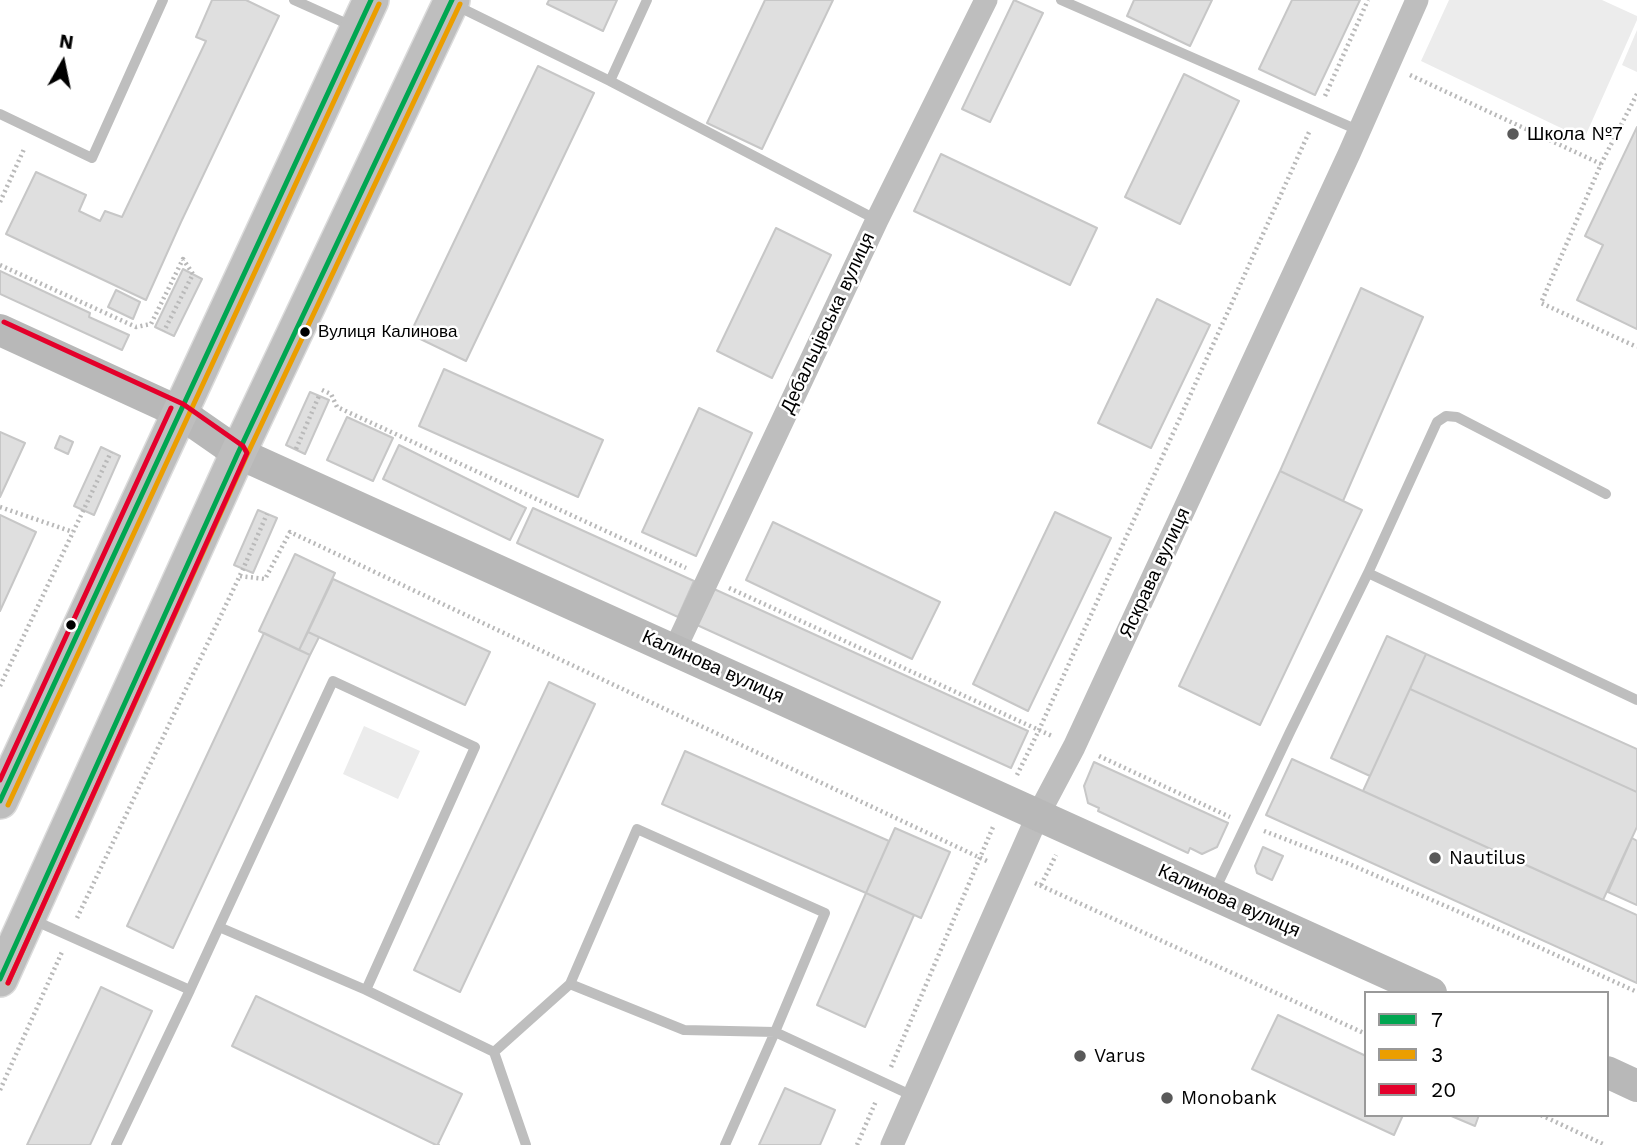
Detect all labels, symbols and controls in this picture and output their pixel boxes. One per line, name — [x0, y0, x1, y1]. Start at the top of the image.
north arrow — [28, 28, 98, 98]
text: N — [58, 29, 75, 54]
place label: Школа №7 — [1527, 123, 1623, 145]
marker: Школа №7 — [1505, 126, 1521, 142]
street label: Дебальцівська вулиця — [776, 229, 880, 417]
place label: Вулиця Калинова — [318, 322, 457, 342]
marker: Вулиця Калинова — [298, 325, 312, 339]
street label: Яскрава вулиця — [1115, 504, 1195, 642]
unlabelled marker — [64, 618, 78, 632]
street label: Калинова вулиця — [638, 625, 788, 709]
place label: Nautilus — [1449, 847, 1526, 869]
marker: Nautilus — [1427, 850, 1443, 866]
street label: Калинова вулиця — [1154, 859, 1304, 943]
legend — [1364, 991, 1609, 1117]
text: 7 — [1431, 1007, 1443, 1032]
text: 3 — [1431, 1042, 1443, 1067]
place label: Varus — [1094, 1045, 1145, 1067]
marker: Varus — [1072, 1048, 1088, 1064]
text: 20 — [1431, 1077, 1456, 1102]
place label: Monobank — [1181, 1087, 1277, 1109]
marker: Monobank — [1159, 1090, 1175, 1106]

